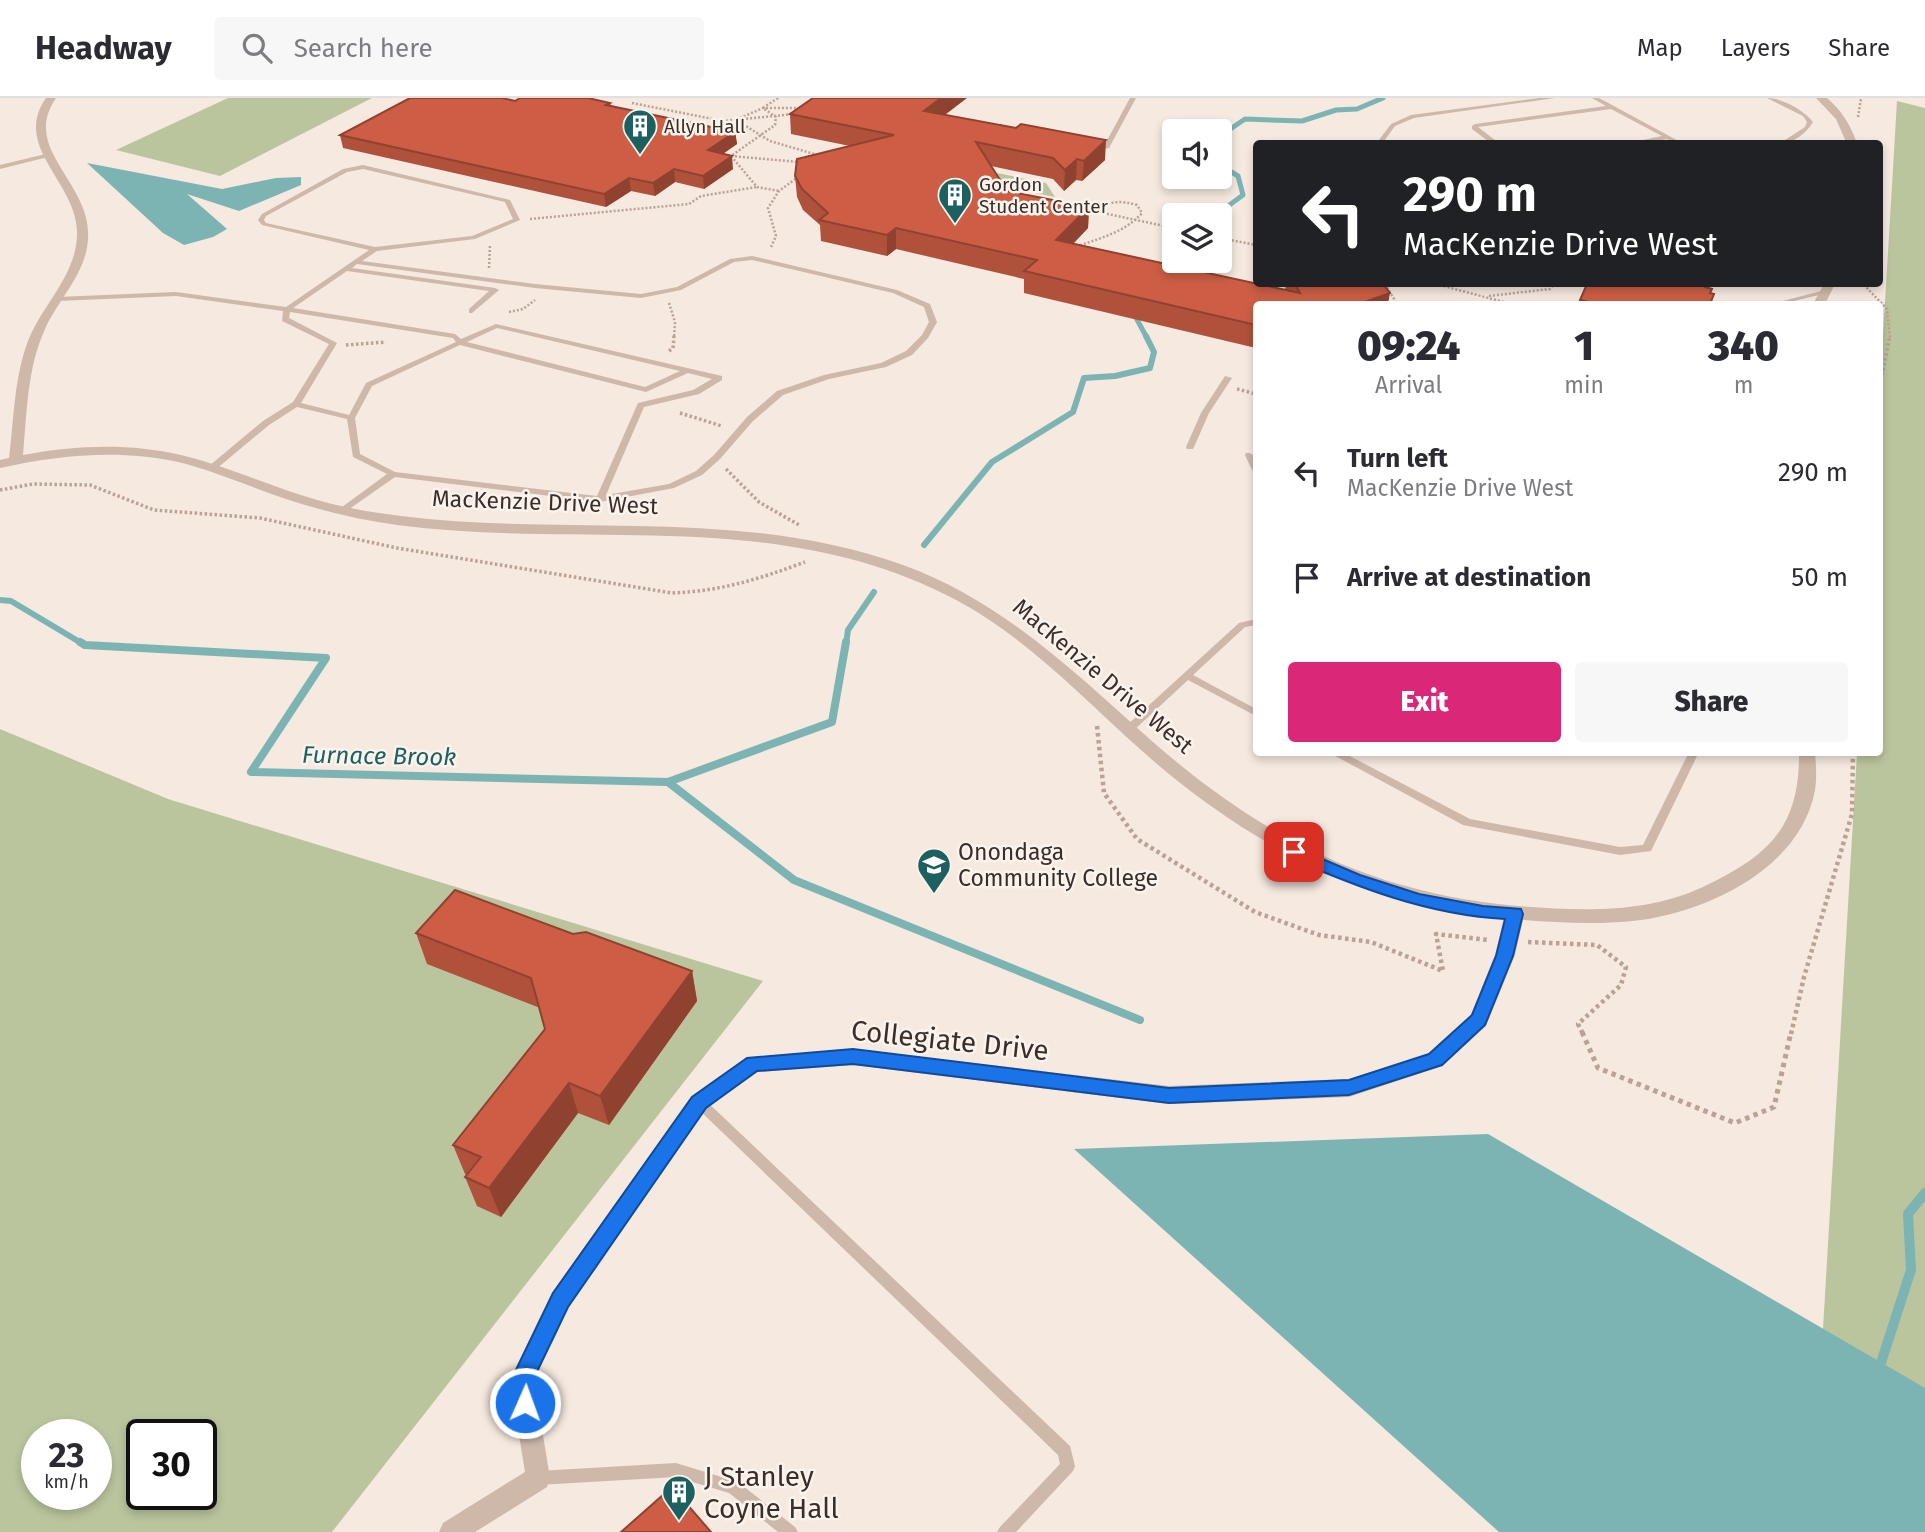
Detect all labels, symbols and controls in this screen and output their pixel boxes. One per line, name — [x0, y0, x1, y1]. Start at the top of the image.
search box — [214, 17, 704, 80]
text: Headway — [35, 28, 172, 68]
icon: search — [238, 29, 276, 67]
text: Search here — [294, 33, 433, 64]
text: Map — [1637, 34, 1683, 62]
text: Layers — [1721, 34, 1790, 62]
text: Share — [1828, 34, 1890, 62]
building icon: Allyn Hall — [621, 107, 659, 156]
place label: Allyn Hall — [664, 115, 746, 138]
map controls — [1162, 119, 1232, 273]
button: sound — [1162, 119, 1232, 189]
text: 290 m — [1403, 165, 1537, 224]
icon: left — [1288, 168, 1379, 259]
place label: Gordon Student Center — [979, 173, 1109, 218]
building icon: Gordon Student Center — [936, 176, 974, 225]
button: layers — [1162, 203, 1232, 273]
text: MacKenzie Drive West — [1403, 225, 1718, 263]
text: 09:24 — [1357, 321, 1460, 371]
text: 1 — [1574, 321, 1594, 371]
text: 340 — [1708, 321, 1779, 371]
text: Arrival — [1375, 371, 1442, 399]
text: min — [1564, 371, 1604, 399]
text: m — [1734, 371, 1753, 399]
text: Turn left — [1347, 443, 1448, 474]
icon: left — [1288, 454, 1326, 492]
text: 290 m — [1778, 457, 1848, 488]
text: MacKenzie Drive West — [1347, 474, 1573, 502]
street label: MacKenzie Drive West — [431, 484, 659, 520]
icon: arrive — [1288, 559, 1326, 597]
text: Arrive at destination — [1347, 562, 1591, 593]
text: 50 m — [1791, 562, 1848, 593]
street label: MacKenzie Drive West — [1007, 593, 1199, 760]
button: Exit — [1288, 662, 1561, 742]
button: Share — [1575, 662, 1848, 742]
water label: Furnace Brook — [302, 741, 456, 771]
pin — [1264, 822, 1324, 882]
icon: arrive — [1275, 833, 1313, 871]
place label: Onondaga Community College — [958, 838, 1158, 892]
school or university icon: Onondaga Community College — [915, 846, 953, 895]
street label: Collegiate Drive — [849, 1014, 1050, 1067]
position arrow — [488, 1366, 562, 1440]
speed limit sign: 30 — [126, 1419, 217, 1510]
text: 23 — [48, 1434, 85, 1476]
place label: J Stanley Coyne Hall — [704, 1460, 839, 1525]
text: km/h — [44, 1471, 89, 1493]
building icon: J Stanley Coyne Hall — [660, 1473, 698, 1522]

